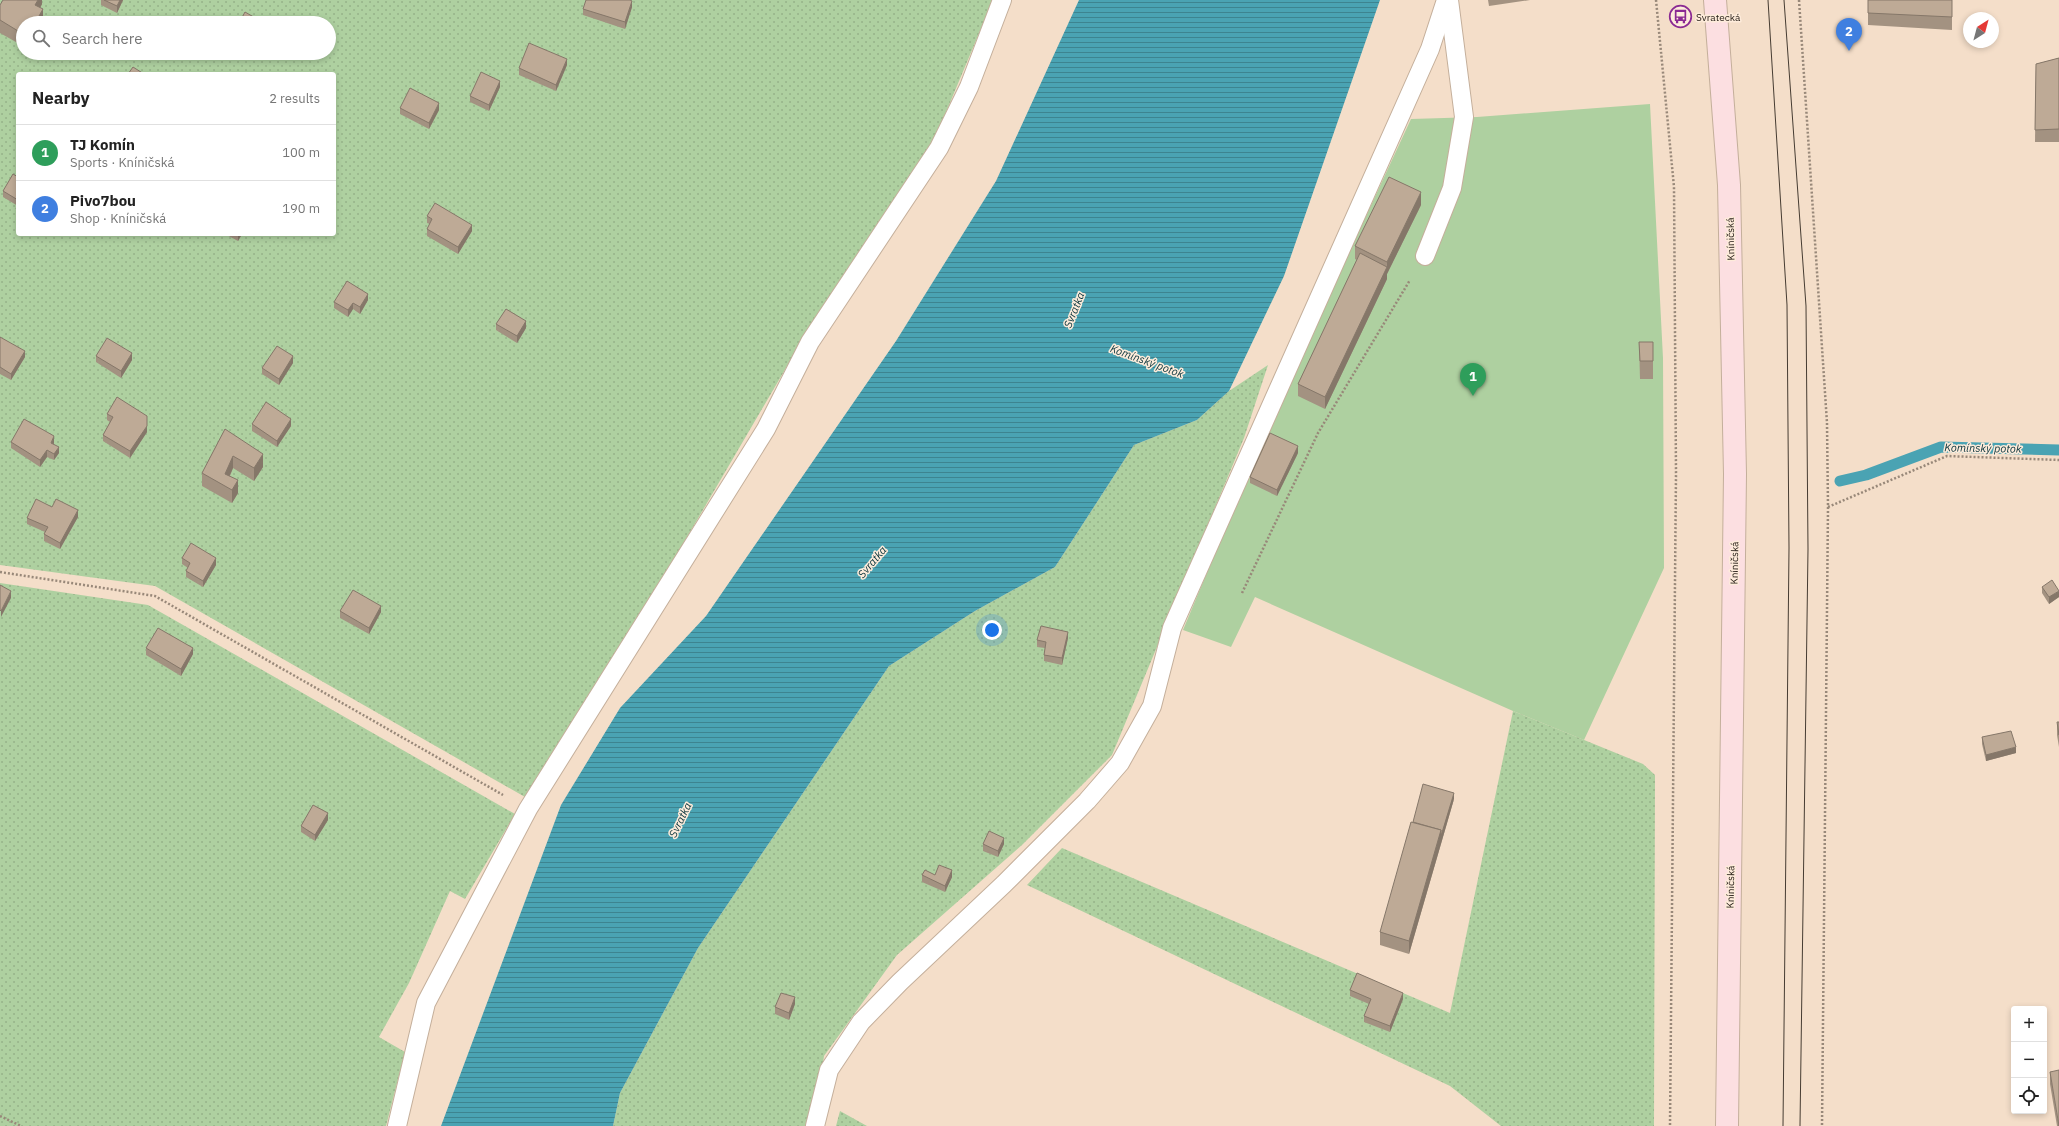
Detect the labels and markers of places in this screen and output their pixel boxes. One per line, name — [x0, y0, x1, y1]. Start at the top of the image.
bus stop icon: Svratecká — [1668, 4, 1694, 30]
place label: Svratecká — [1696, 11, 1741, 24]
pin: 2 — [1836, 18, 1862, 51]
pin: 1 — [1460, 363, 1486, 396]

